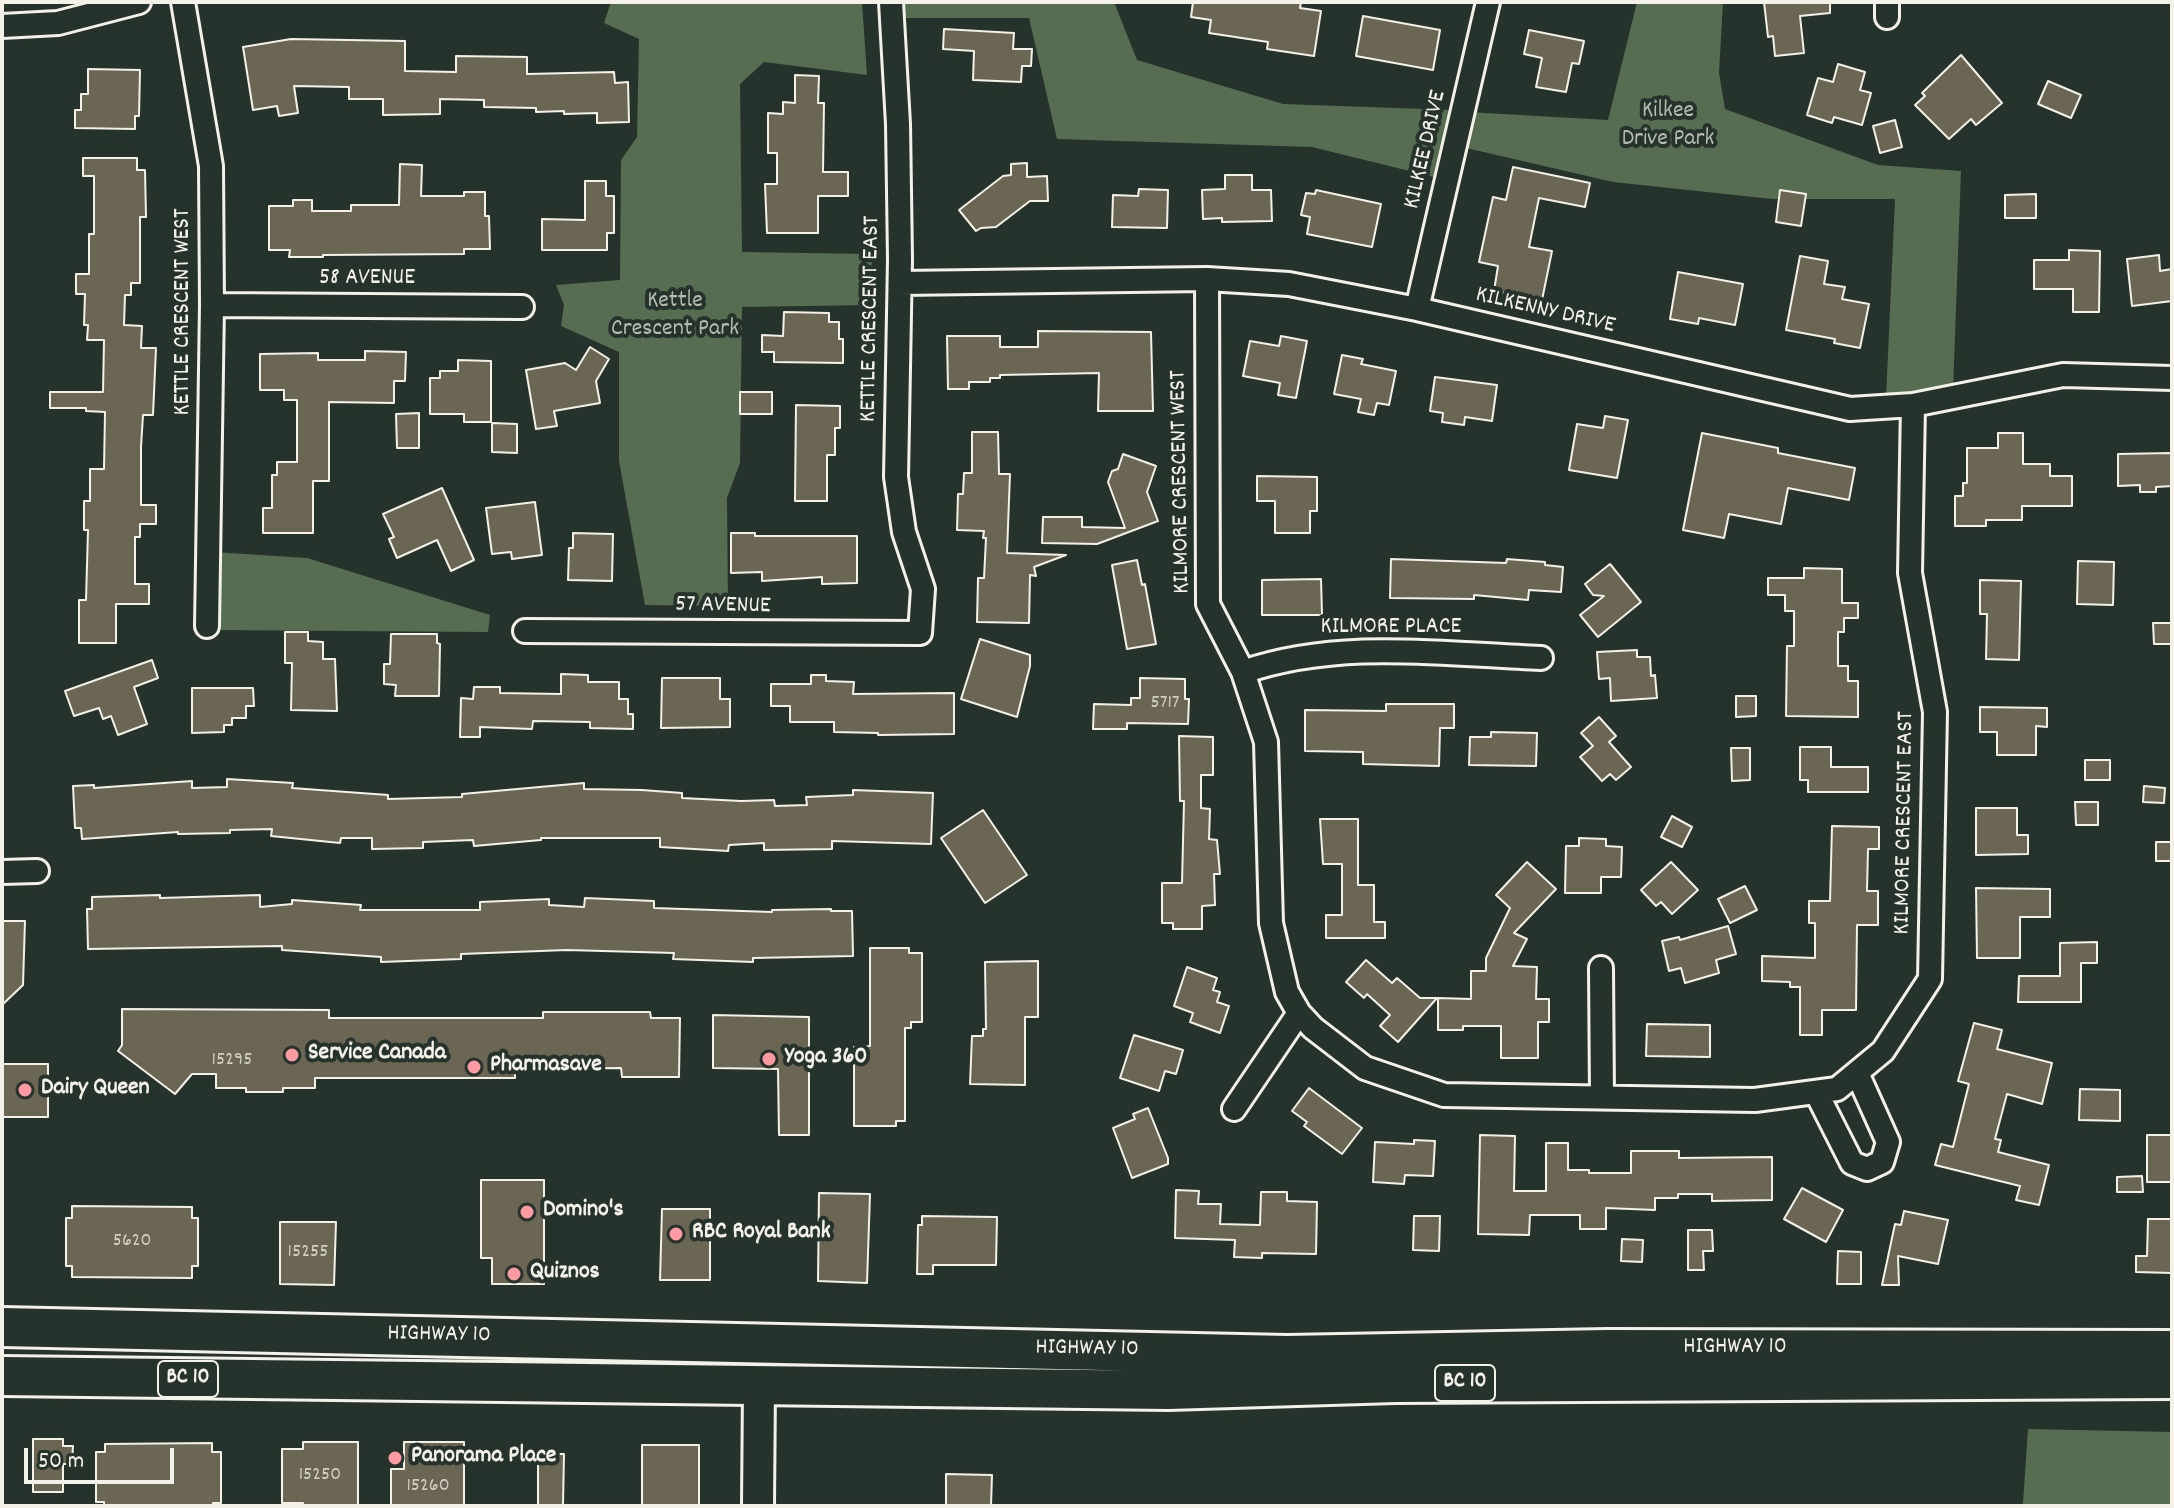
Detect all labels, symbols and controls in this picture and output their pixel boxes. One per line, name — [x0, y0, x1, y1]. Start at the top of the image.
street label: KILKEE DRIVE — [1399, 88, 1455, 212]
park label: Kilkee Drive Park — [1622, 99, 1714, 155]
street label: KETTLE CRESCENT WEST — [171, 209, 199, 415]
street label: KETTLE CRESCENT EAST — [856, 216, 888, 422]
street label: 58 AVENUE — [319, 266, 415, 294]
street label: KILKENNY DRIVE — [1472, 282, 1618, 342]
park label: Kettle Crescent Park — [611, 289, 739, 345]
street label: KILMORE CRESCENT WEST — [1166, 370, 1198, 594]
street label: 57 AVENUE — [675, 592, 771, 622]
street label: KILMORE PLACE — [1321, 615, 1461, 643]
house number: 5717 — [1151, 692, 1179, 716]
street label: KILMORE CRESCENT EAST — [1890, 711, 1922, 935]
place label: Service Canada — [308, 1041, 446, 1069]
place label: Yoga 360 — [785, 1045, 867, 1073]
marker: Service Canada — [283, 1046, 301, 1064]
house number: 15295 — [212, 1049, 252, 1073]
marker: Yoga 360 — [760, 1050, 778, 1068]
place label: Pharmasave — [490, 1053, 602, 1081]
marker: Pharmasave — [465, 1058, 483, 1076]
place label: Dairy Queen — [41, 1076, 150, 1104]
marker: Dairy Queen — [16, 1081, 34, 1099]
place label: Domino's — [543, 1198, 624, 1226]
marker: Domino's — [518, 1203, 536, 1221]
place label: RBC Royal Bank — [692, 1220, 831, 1248]
marker: RBC Royal Bank — [667, 1225, 685, 1243]
house number: 5620 — [113, 1230, 151, 1254]
house number: 15255 — [288, 1241, 328, 1265]
place label: Quiznos — [530, 1260, 600, 1288]
marker: Quiznos — [505, 1265, 523, 1283]
street label: HIGHWAY 10 — [387, 1321, 491, 1351]
street label: HIGHWAY 10 — [1035, 1335, 1139, 1365]
street label: HIGHWAY 10 — [1683, 1335, 1787, 1363]
road number: BC 10 — [158, 1361, 218, 1397]
road number: BC 10 — [1435, 1365, 1495, 1401]
scale bar — [28, 1432, 178, 1482]
place label: Panorama Place — [411, 1444, 556, 1472]
text: 50 m — [38, 1445, 84, 1479]
marker: Panorama Place — [386, 1449, 404, 1467]
house number: 15250 — [299, 1464, 341, 1488]
house number: 15260 — [406, 1475, 450, 1499]

